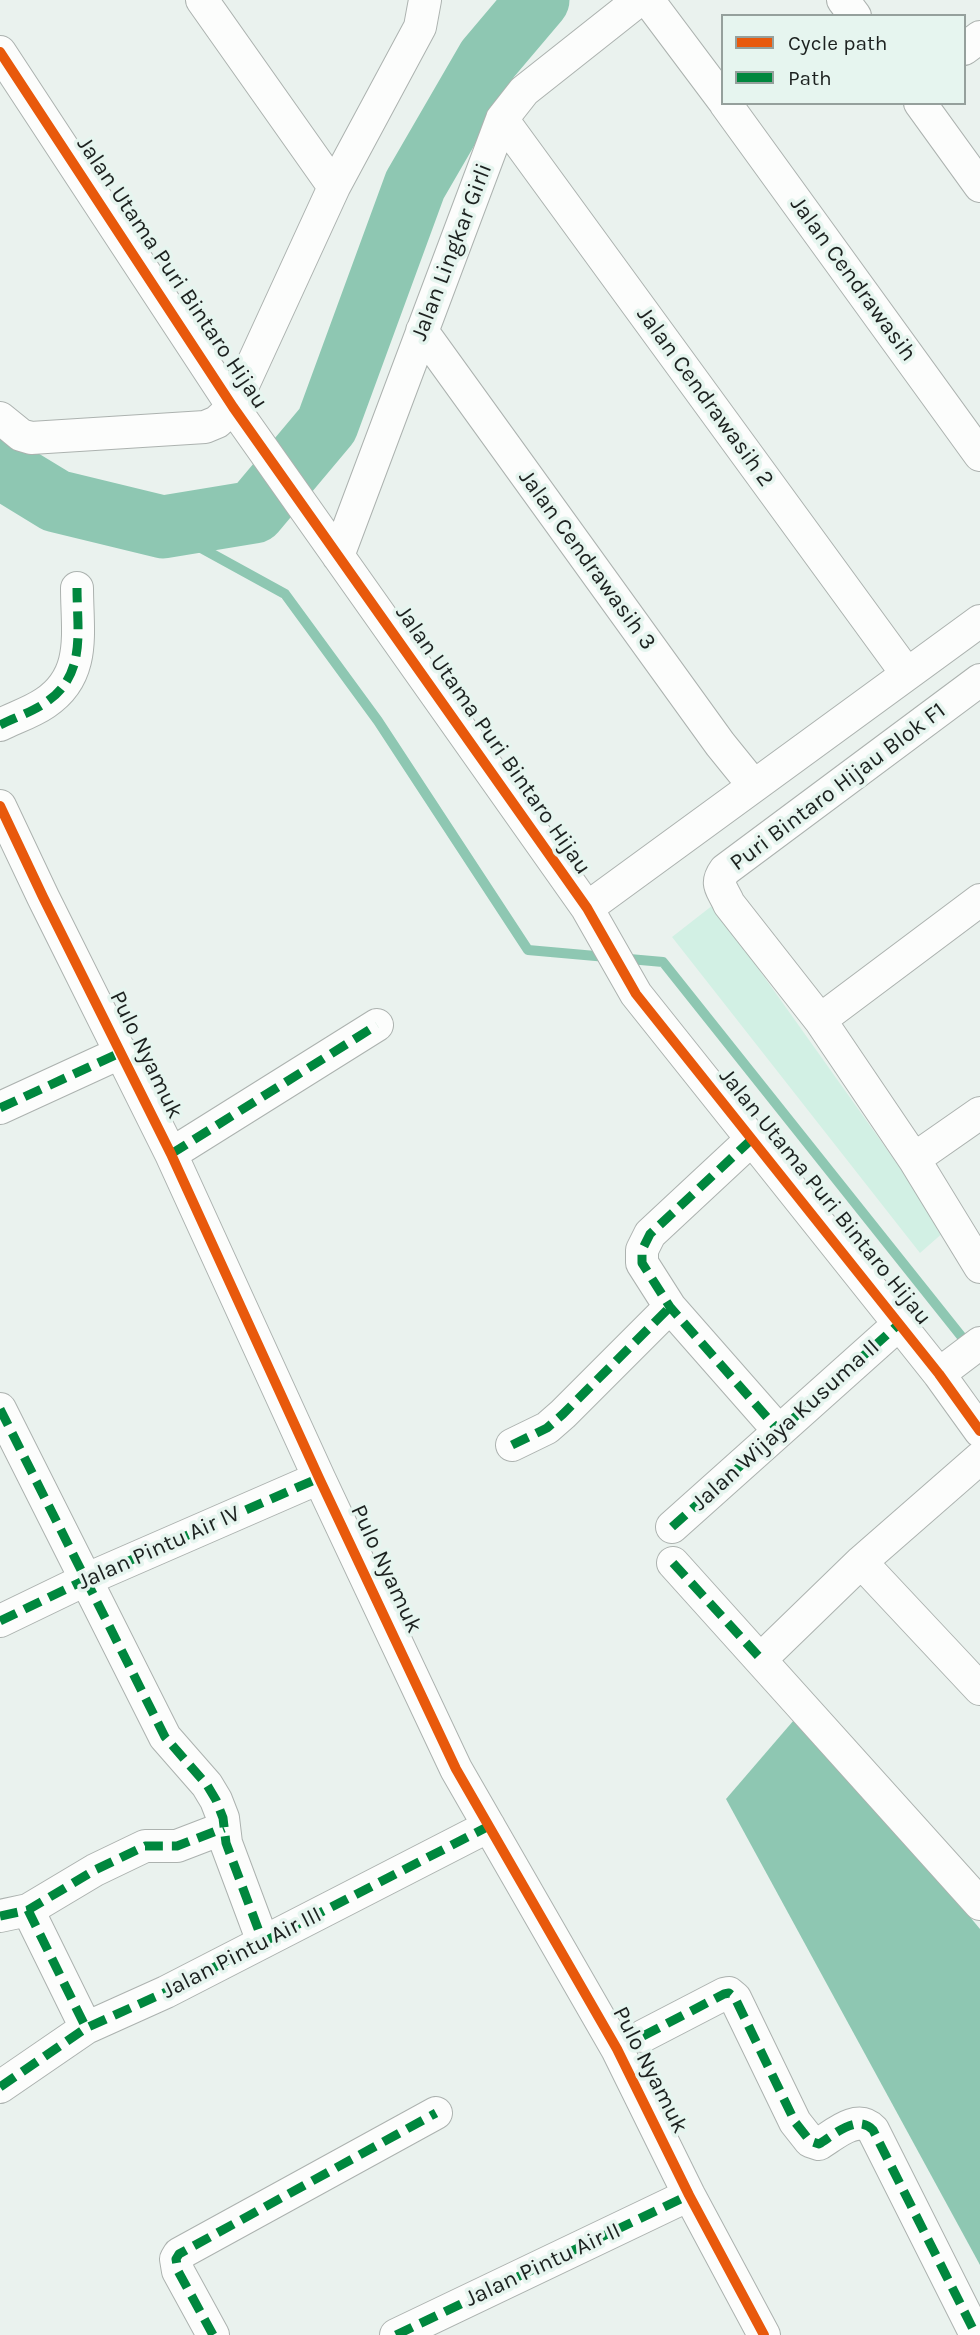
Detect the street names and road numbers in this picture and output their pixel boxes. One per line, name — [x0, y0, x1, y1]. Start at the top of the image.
street label: Jalan Utama Puri Bintaro Hijau — [70, 132, 274, 414]
street label: Jalan Lingkar Girli — [406, 160, 498, 344]
street label: Jalan Cendrawasih — [784, 191, 922, 367]
street label: Jalan Cendrawasih 2 — [630, 302, 780, 492]
street label: Jalan Cendrawasih 3 — [512, 465, 662, 655]
street label: Jalan Utama Puri Bintaro Hijau — [389, 600, 597, 880]
street label: Puri Bintaro Hijau Blok F1 — [725, 697, 951, 877]
street label: Pulo Nyamuk — [103, 987, 189, 1123]
street label: Jalan Utama Puri Bintaro Hijau — [713, 1063, 937, 1331]
street label: Jalan Wijaya Kusuma II — [686, 1333, 886, 1517]
street label: Jalan Pintu Air IV — [73, 1500, 245, 1596]
street label: Pulo Nyamuk — [344, 1500, 428, 1638]
street label: Jalan Pintu Air III — [158, 1901, 326, 2005]
street label: Pulo Nyamuk — [606, 2002, 694, 2138]
street label: Jalan Pintu Air II — [461, 2217, 625, 2313]

